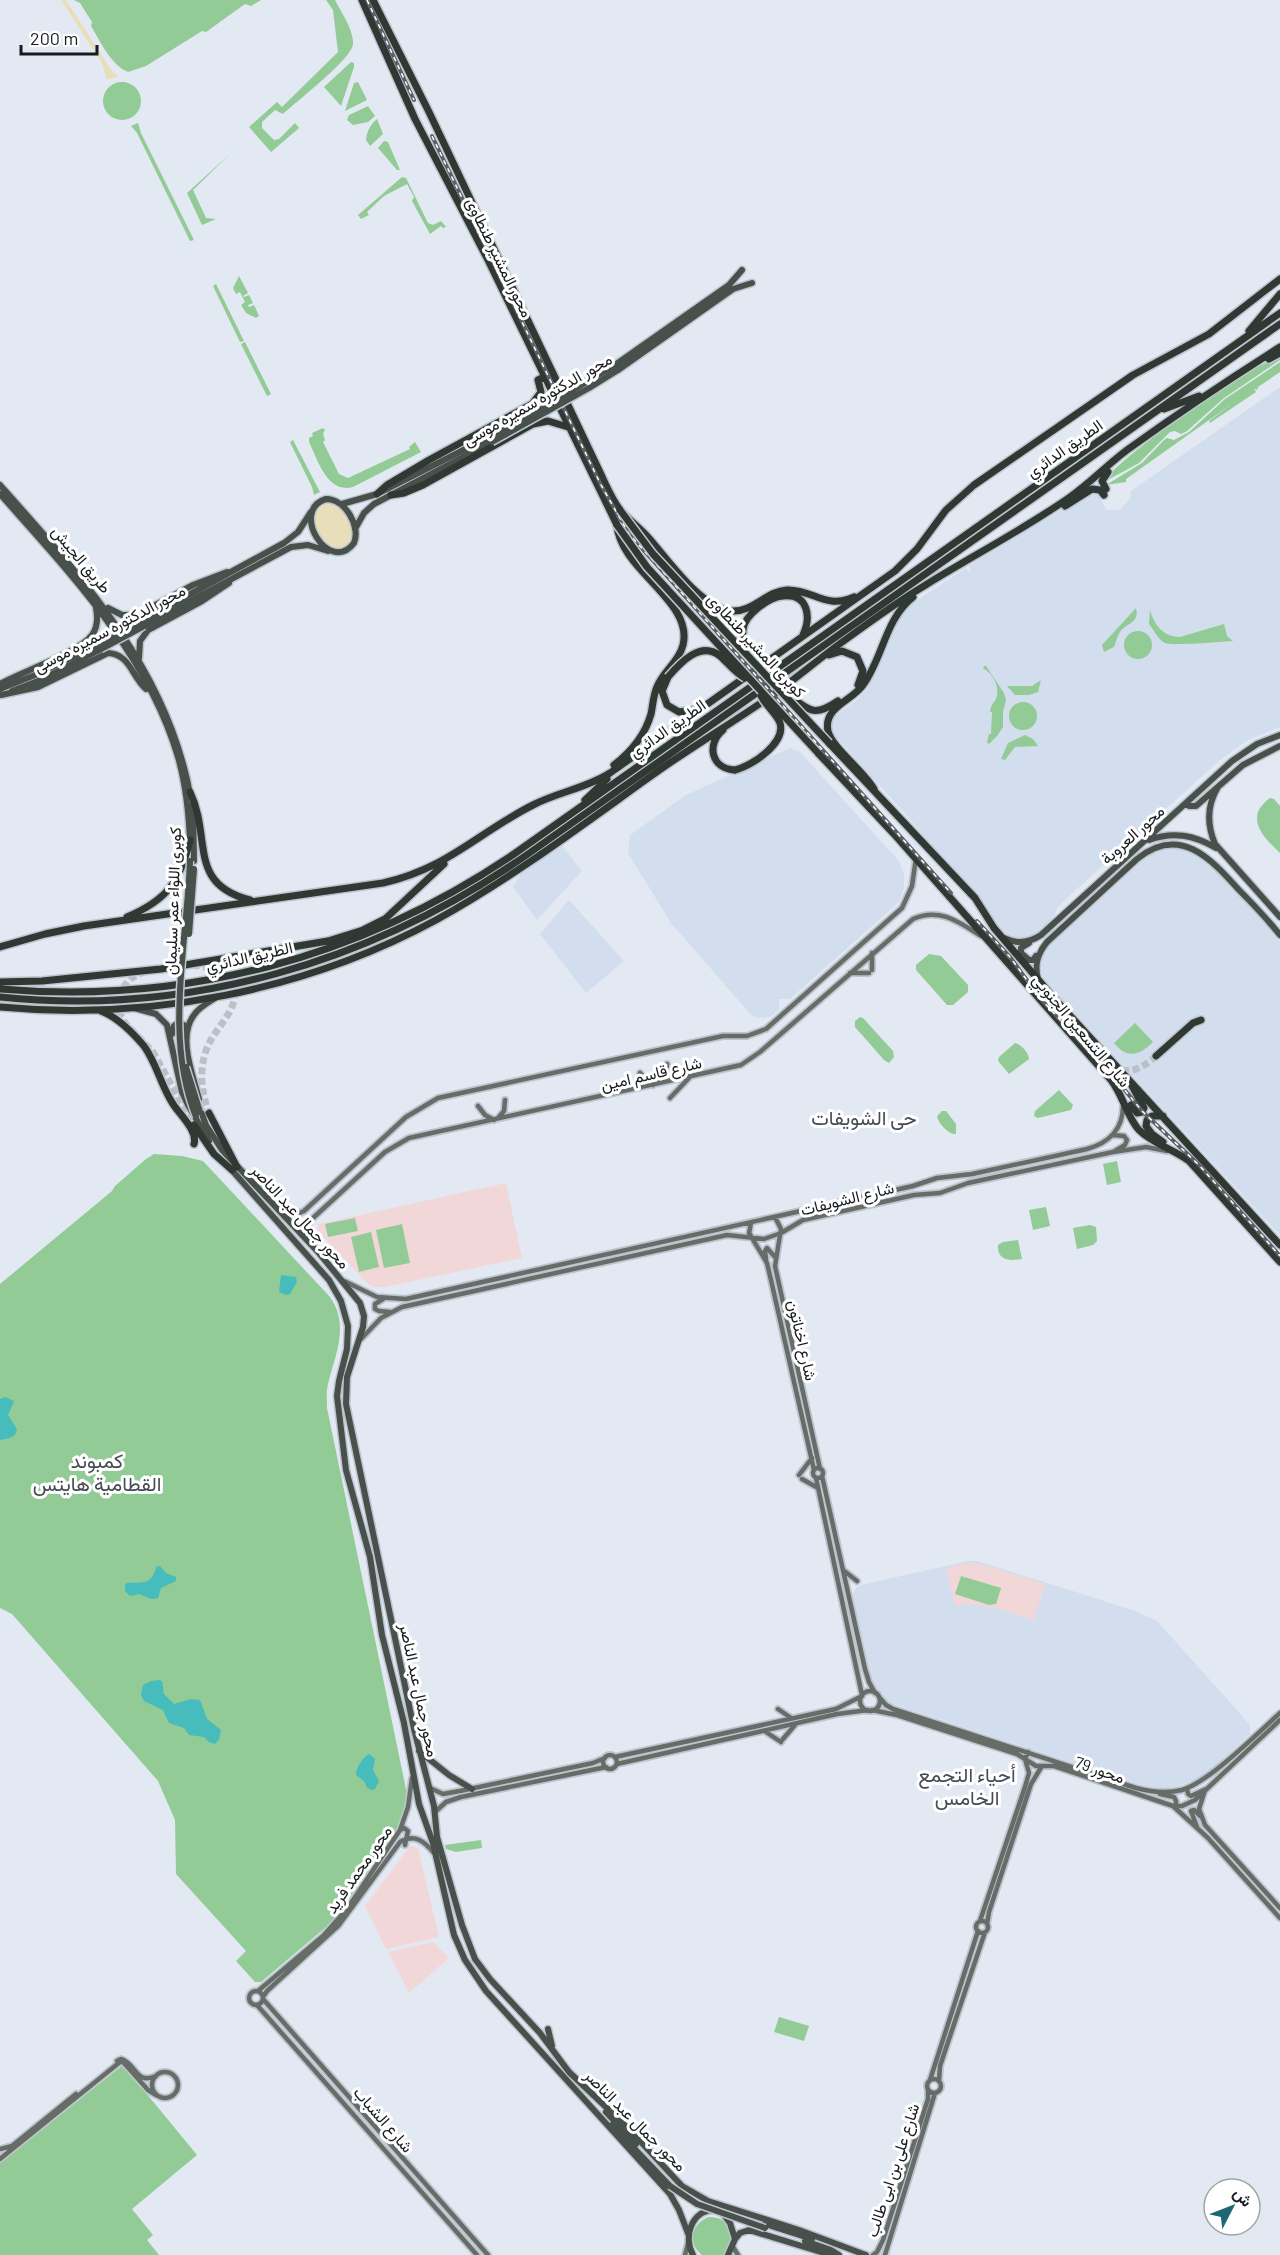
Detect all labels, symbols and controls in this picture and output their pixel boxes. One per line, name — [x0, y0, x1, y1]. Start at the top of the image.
scale bar — [21, 18, 98, 56]
text: 200 m — [30, 27, 78, 49]
street label: محور المشير طنطاوى — [461, 194, 537, 321]
street label: محور الدكتوره سميره موسى — [459, 348, 616, 451]
street label: الطريق الدائري — [1022, 415, 1109, 485]
street label: طريق الجيش — [47, 522, 116, 598]
street label: محور الدكتوره سميره موسى — [30, 580, 189, 678]
street label: كوبرى المشير طنطاوى — [702, 589, 810, 702]
street label: الطريق الدائري — [625, 695, 712, 765]
street label: محور العروبة — [1096, 801, 1169, 869]
street label: كوبرى اللواء عمر سليمان — [160, 827, 186, 975]
street label: الطريق الدائري — [204, 937, 295, 980]
street label: شارع التسعين الجنوبي — [1025, 970, 1135, 1094]
street label: شارع قاسم امين — [599, 1052, 704, 1097]
district label: حى الشويفات — [811, 1105, 917, 1131]
street label: محور جمال عبد الناصر — [246, 1159, 354, 1274]
street label: شارع الشويفات — [798, 1177, 896, 1222]
street label: شارع اخناتون — [782, 1298, 822, 1383]
district label: كمبوند القطامية هايتس — [33, 1448, 161, 1496]
street label: محور جمال عبد الناصر — [394, 1621, 443, 1759]
street label: محور 79 — [1072, 1752, 1127, 1788]
district label: أحياء التجمع الخامس — [918, 1762, 1016, 1810]
street label: محور محمد فريد — [321, 1822, 397, 1918]
street label: محور جمال عبد الناصر — [579, 2065, 691, 2176]
street label: شارع الشباب — [348, 2082, 418, 2158]
street label: شارع على بن ابى طالب — [861, 2101, 925, 2240]
north arrow — [1202, 2177, 1262, 2237]
text: ش — [1229, 2183, 1257, 2211]

